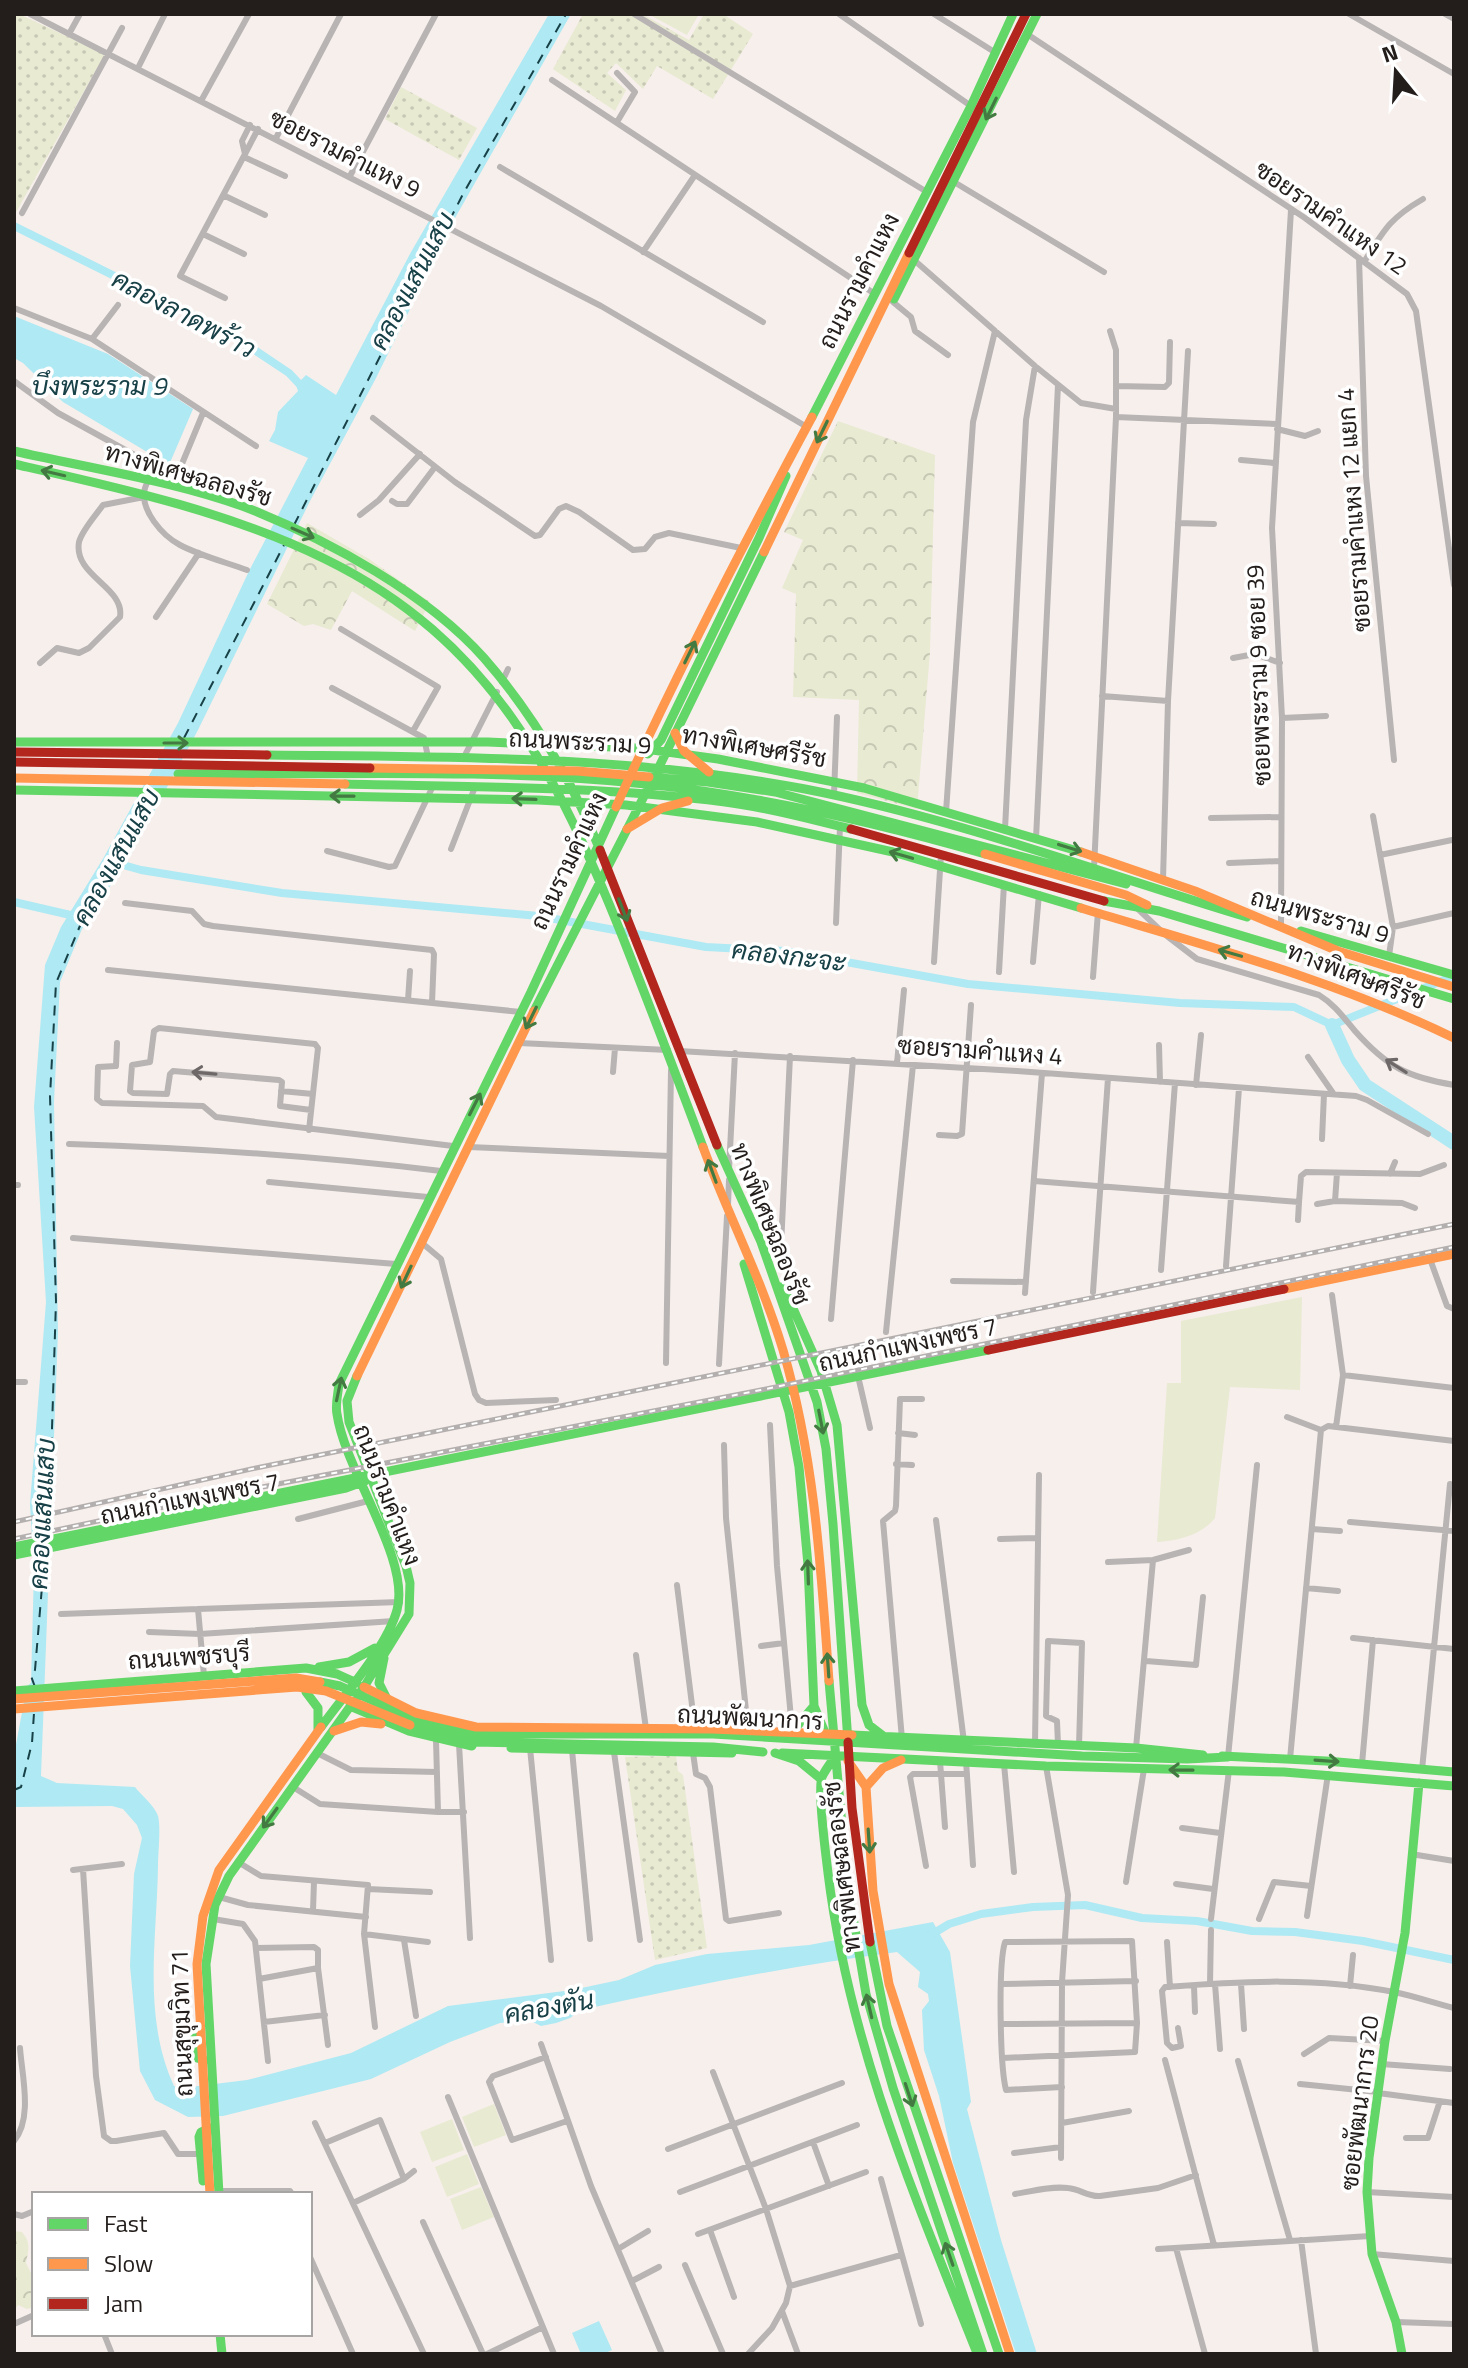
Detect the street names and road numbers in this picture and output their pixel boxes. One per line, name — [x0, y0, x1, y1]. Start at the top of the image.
street label: ซอยรามคำแหง 9 — [264, 100, 427, 207]
street label: ซอยรามคำแหง 12 — [1248, 151, 1415, 283]
street label: ถนนรามคำแหง — [808, 206, 908, 355]
street label: ซอยรามคำแหง 12 แยก 4 — [1327, 387, 1379, 633]
street label: ทางพิเศษฉลองรัช — [100, 433, 276, 515]
street label: ซอยพระราม 9 ซอย 39 — [1236, 564, 1280, 786]
street label: ทางพิเศษศรีรัช — [679, 716, 829, 776]
street label: ถนนพระราม 9 — [508, 719, 652, 763]
street label: ถนนรามคำแหง — [520, 786, 616, 936]
street label: ถนนพระราม 9 — [1247, 878, 1394, 952]
street label: ทางพิเศษศรีรัช — [1282, 932, 1431, 1018]
street label: ซอยรามคำแหง 4 — [896, 1026, 1064, 1074]
street label: ทางพิเศษฉลองรัช — [722, 1137, 820, 1310]
street label: ถนนกำแพงเพชร 7 — [815, 1308, 1000, 1381]
street label: ถนนรามคำแหง — [344, 1419, 431, 1570]
street label: ถนนกำแพงเพชร 7 — [97, 1463, 282, 1533]
street label: ถนนเพชรบุรี — [127, 1634, 251, 1678]
street label: ถนนพัฒนาการ — [676, 1695, 824, 1739]
street label: ทางพิเศษฉลองรัช — [813, 1779, 869, 1955]
street label: ถนนสุขุมวิท 71 — [160, 1949, 202, 2097]
street label: ซอยพัฒนาการ 20 — [1330, 2013, 1388, 2192]

